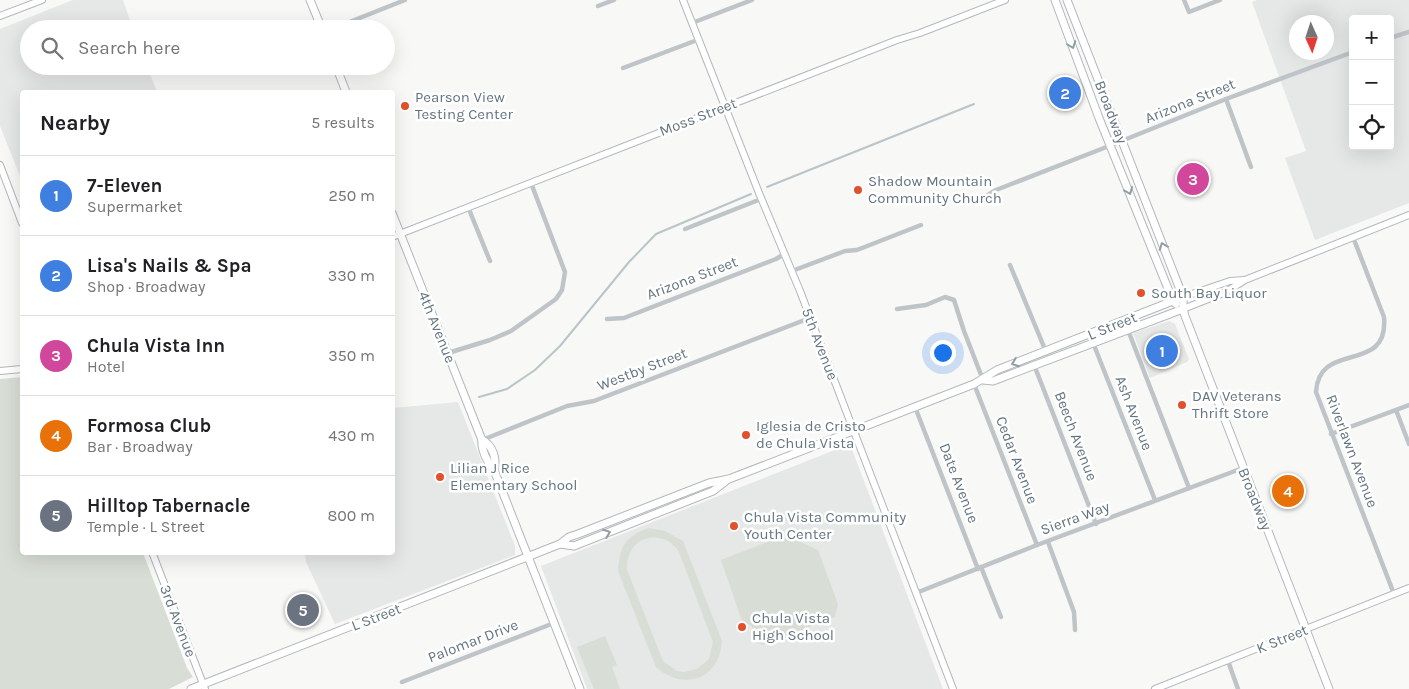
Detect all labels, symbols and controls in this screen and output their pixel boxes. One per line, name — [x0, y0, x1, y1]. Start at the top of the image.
north arrow — [1289, 15, 1334, 60]
map controls — [1349, 15, 1394, 150]
button: + — [1349, 15, 1394, 60]
search box — [20, 20, 395, 75]
icon: search — [38, 34, 66, 62]
text: Search here — [78, 37, 180, 59]
one-way arrow — [1067, 41, 1077, 49]
button: − — [1349, 60, 1394, 105]
pin: 2 — [1049, 74, 1081, 112]
street label: Arizona Street — [1142, 75, 1238, 127]
street label: Broadway — [1091, 78, 1131, 146]
place label: Pearson View Testing Center — [415, 88, 513, 123]
street label: Moss Street — [657, 94, 740, 140]
marker: Pearson View Testing Center — [399, 100, 411, 112]
button: locate — [1349, 105, 1394, 150]
text: Nearby — [40, 111, 110, 135]
text: 5 results — [311, 113, 375, 132]
pin: 3 — [1177, 160, 1209, 198]
place label: Shadow Mountain Community Church — [868, 172, 1002, 207]
text: 7-Eleven — [87, 175, 162, 197]
marker: Shadow Mountain Community Church — [852, 184, 864, 196]
text: 1 — [53, 186, 59, 205]
text: 250 m — [328, 186, 375, 205]
one-way arrow — [1123, 186, 1134, 195]
text: Supermarket — [87, 197, 183, 216]
one-way arrow — [1159, 242, 1169, 250]
street label: Arizona Street — [644, 252, 740, 304]
text: Lisa's Nails & Spa — [87, 255, 252, 277]
text: 2 — [51, 266, 61, 285]
text: 330 m — [328, 266, 375, 285]
text: Shop · Broadway — [87, 277, 206, 296]
place label: South Bay Liquor — [1151, 284, 1267, 302]
marker: South Bay Liquor — [1135, 287, 1147, 299]
street label: 4th Avenue — [414, 288, 460, 366]
street label: 5th Avenue — [798, 305, 842, 383]
street label: L Street — [1085, 308, 1140, 344]
pin: 1 — [1146, 332, 1178, 370]
text: Chula Vista Inn — [87, 335, 225, 357]
your location — [930, 340, 956, 366]
street label: Westby Street — [595, 343, 690, 394]
text: 3 — [51, 346, 61, 365]
text: 350 m — [328, 346, 375, 365]
text: Hotel — [87, 357, 125, 376]
one-way arrow — [1011, 357, 1020, 368]
street label: Ash Avenue — [1112, 373, 1156, 453]
place label: DAV Veterans Thrift Store — [1192, 387, 1282, 422]
street label: Beech Avenue — [1051, 389, 1101, 483]
street label: Riverlawn Avenue — [1322, 392, 1382, 510]
marker: DAV Veterans Thrift Store — [1176, 399, 1188, 411]
street label: Cedar Avenue — [992, 414, 1042, 506]
text: Formosa Club — [87, 415, 211, 437]
place label: Iglesia de Cristo de Chula Vista — [756, 417, 866, 452]
text: 4 — [51, 426, 61, 445]
text: 430 m — [328, 426, 375, 445]
marker: Iglesia de Cristo de Chula Vista — [740, 429, 752, 441]
text: Bar · Broadway — [87, 437, 193, 456]
street label: Date Avenue — [935, 440, 983, 526]
place label: Lilian J Rice Elementary School — [450, 459, 577, 494]
street label: Broadway — [1234, 465, 1276, 533]
marker: Lilian J Rice Elementary School — [434, 471, 446, 483]
pin: 4 — [1272, 472, 1304, 510]
text: Hilltop Tabernacle — [87, 495, 250, 517]
street label: Sierra Way — [1038, 497, 1112, 539]
text: 5 — [51, 506, 61, 525]
text: 800 m — [327, 506, 375, 525]
place label: Chula Vista Community Youth Center — [744, 508, 906, 543]
text: Temple · L Street — [87, 517, 205, 536]
marker: Chula Vista Community Youth Center — [728, 520, 740, 532]
one-way arrow — [602, 528, 610, 538]
street label: 3rd Avenue — [156, 582, 200, 660]
pin: 5 — [287, 591, 319, 629]
street label: L Street — [349, 599, 404, 635]
place label: Chula Vista High School — [752, 609, 834, 644]
street label: Palomar Drive — [425, 616, 521, 666]
street label: K Street — [1254, 620, 1311, 657]
marker: Chula Vista High School — [736, 621, 748, 633]

